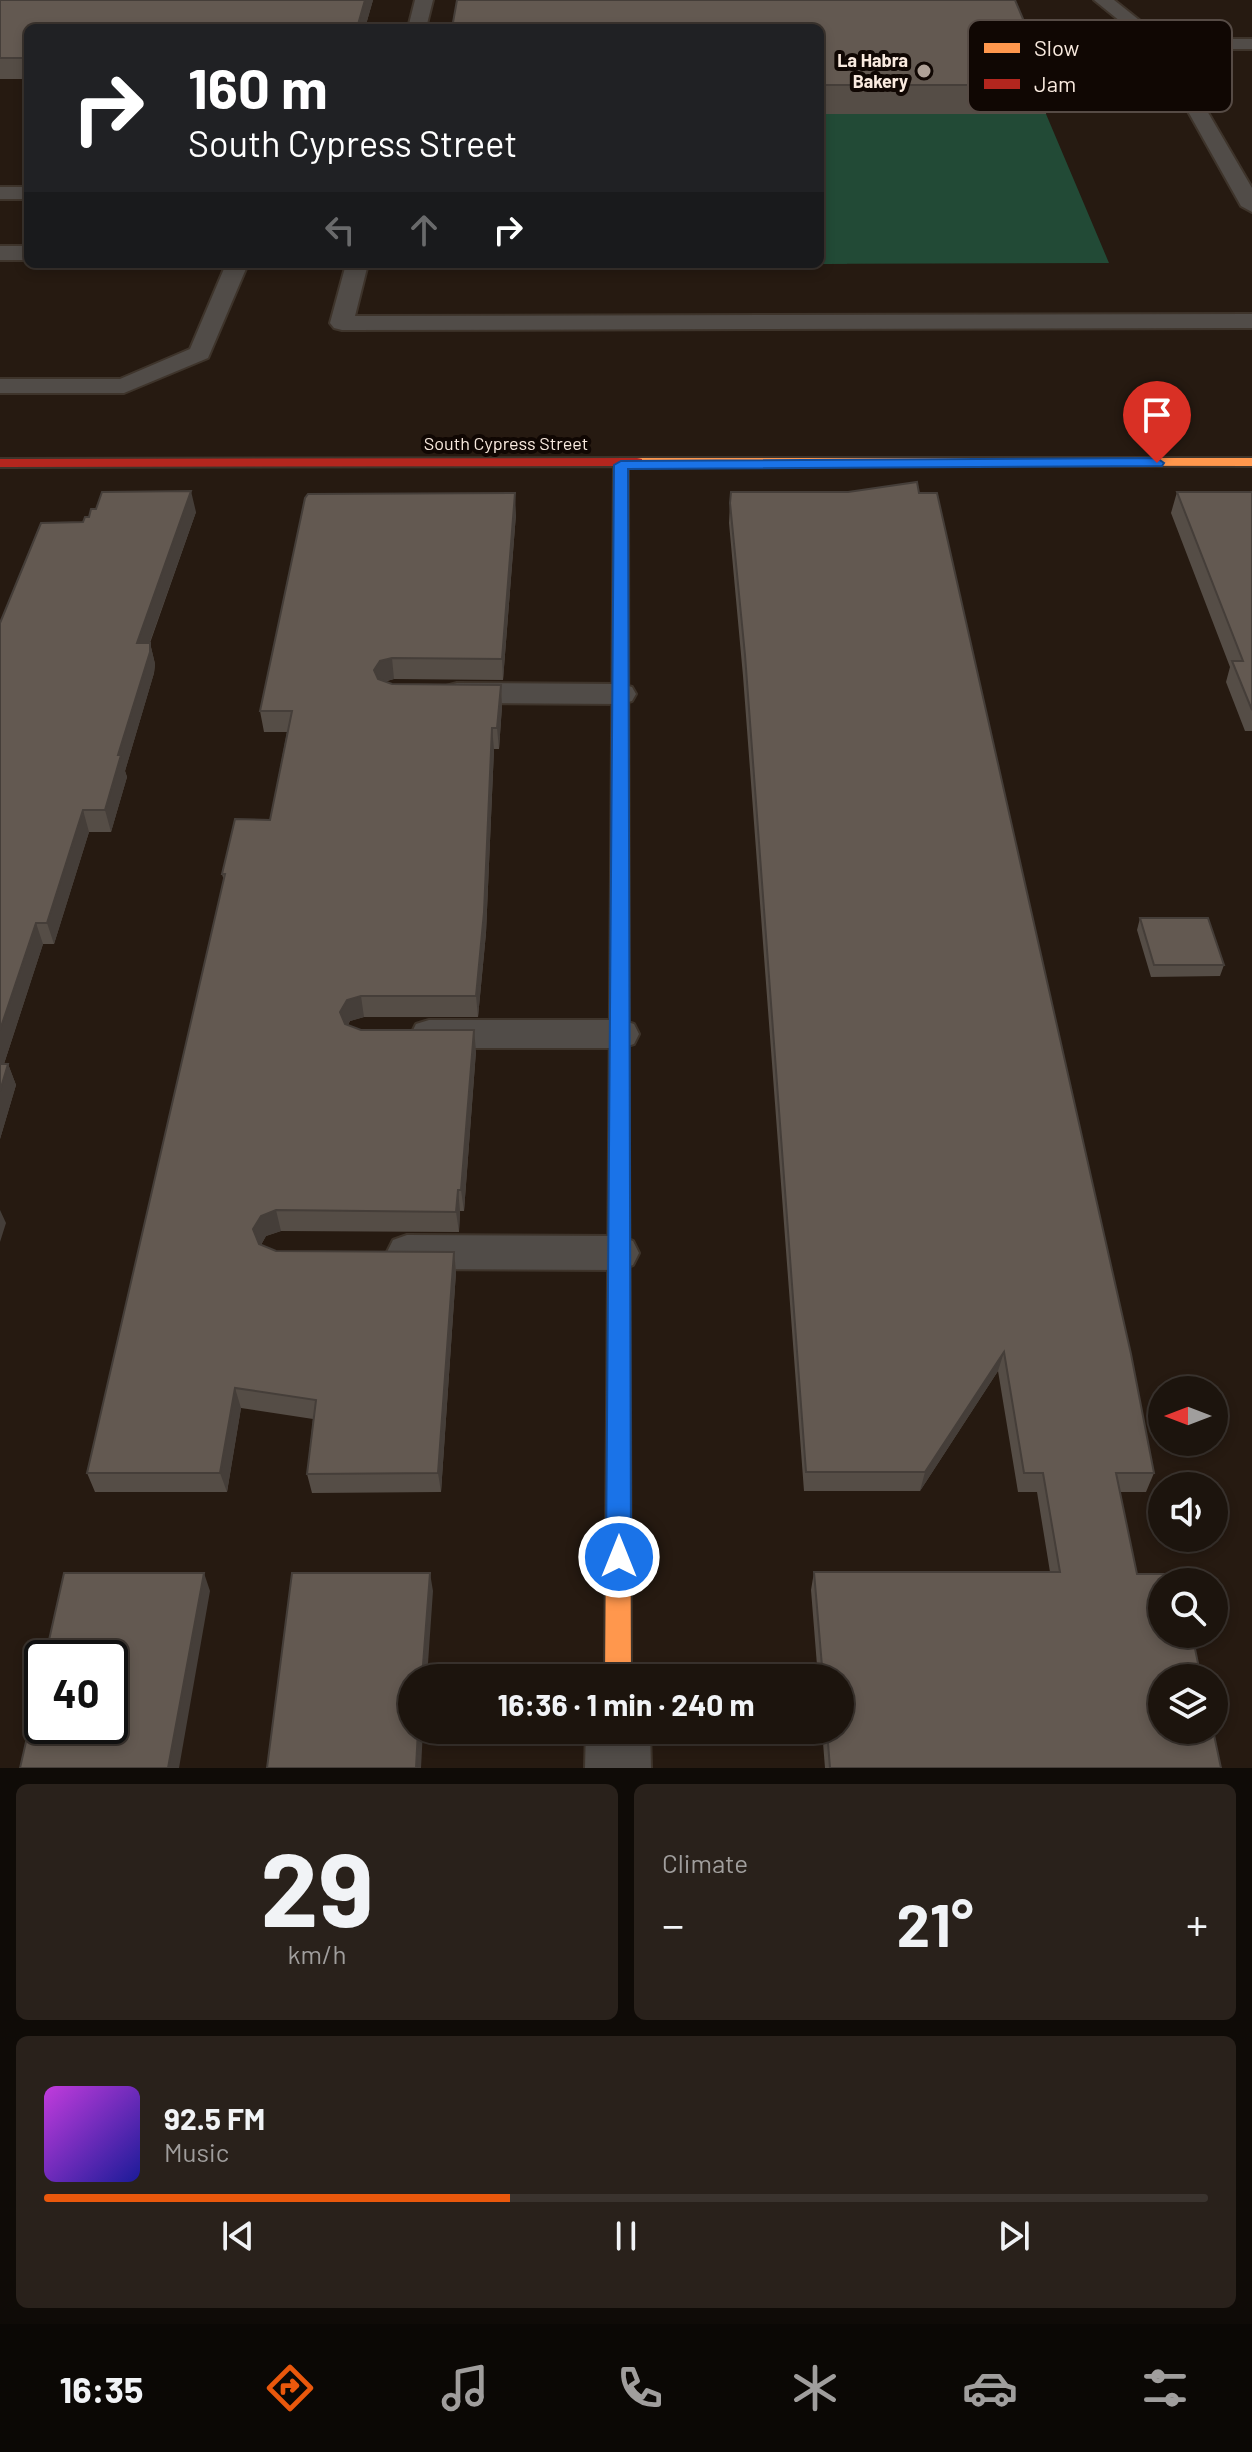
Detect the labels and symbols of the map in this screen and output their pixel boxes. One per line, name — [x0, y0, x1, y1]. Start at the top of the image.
legend — [968, 20, 1232, 112]
text: Slow — [1034, 34, 1079, 60]
place label: La Habra Bakery — [837, 49, 908, 92]
marker: La Habra Bakery — [915, 62, 933, 80]
text: Jam — [1034, 70, 1076, 96]
pin — [1123, 381, 1191, 463]
street label: South Cypress Street — [424, 432, 588, 454]
north arrow — [1148, 1376, 1228, 1456]
position arrow — [577, 1515, 661, 1599]
speed limit sign: 40 — [24, 1640, 128, 1744]

